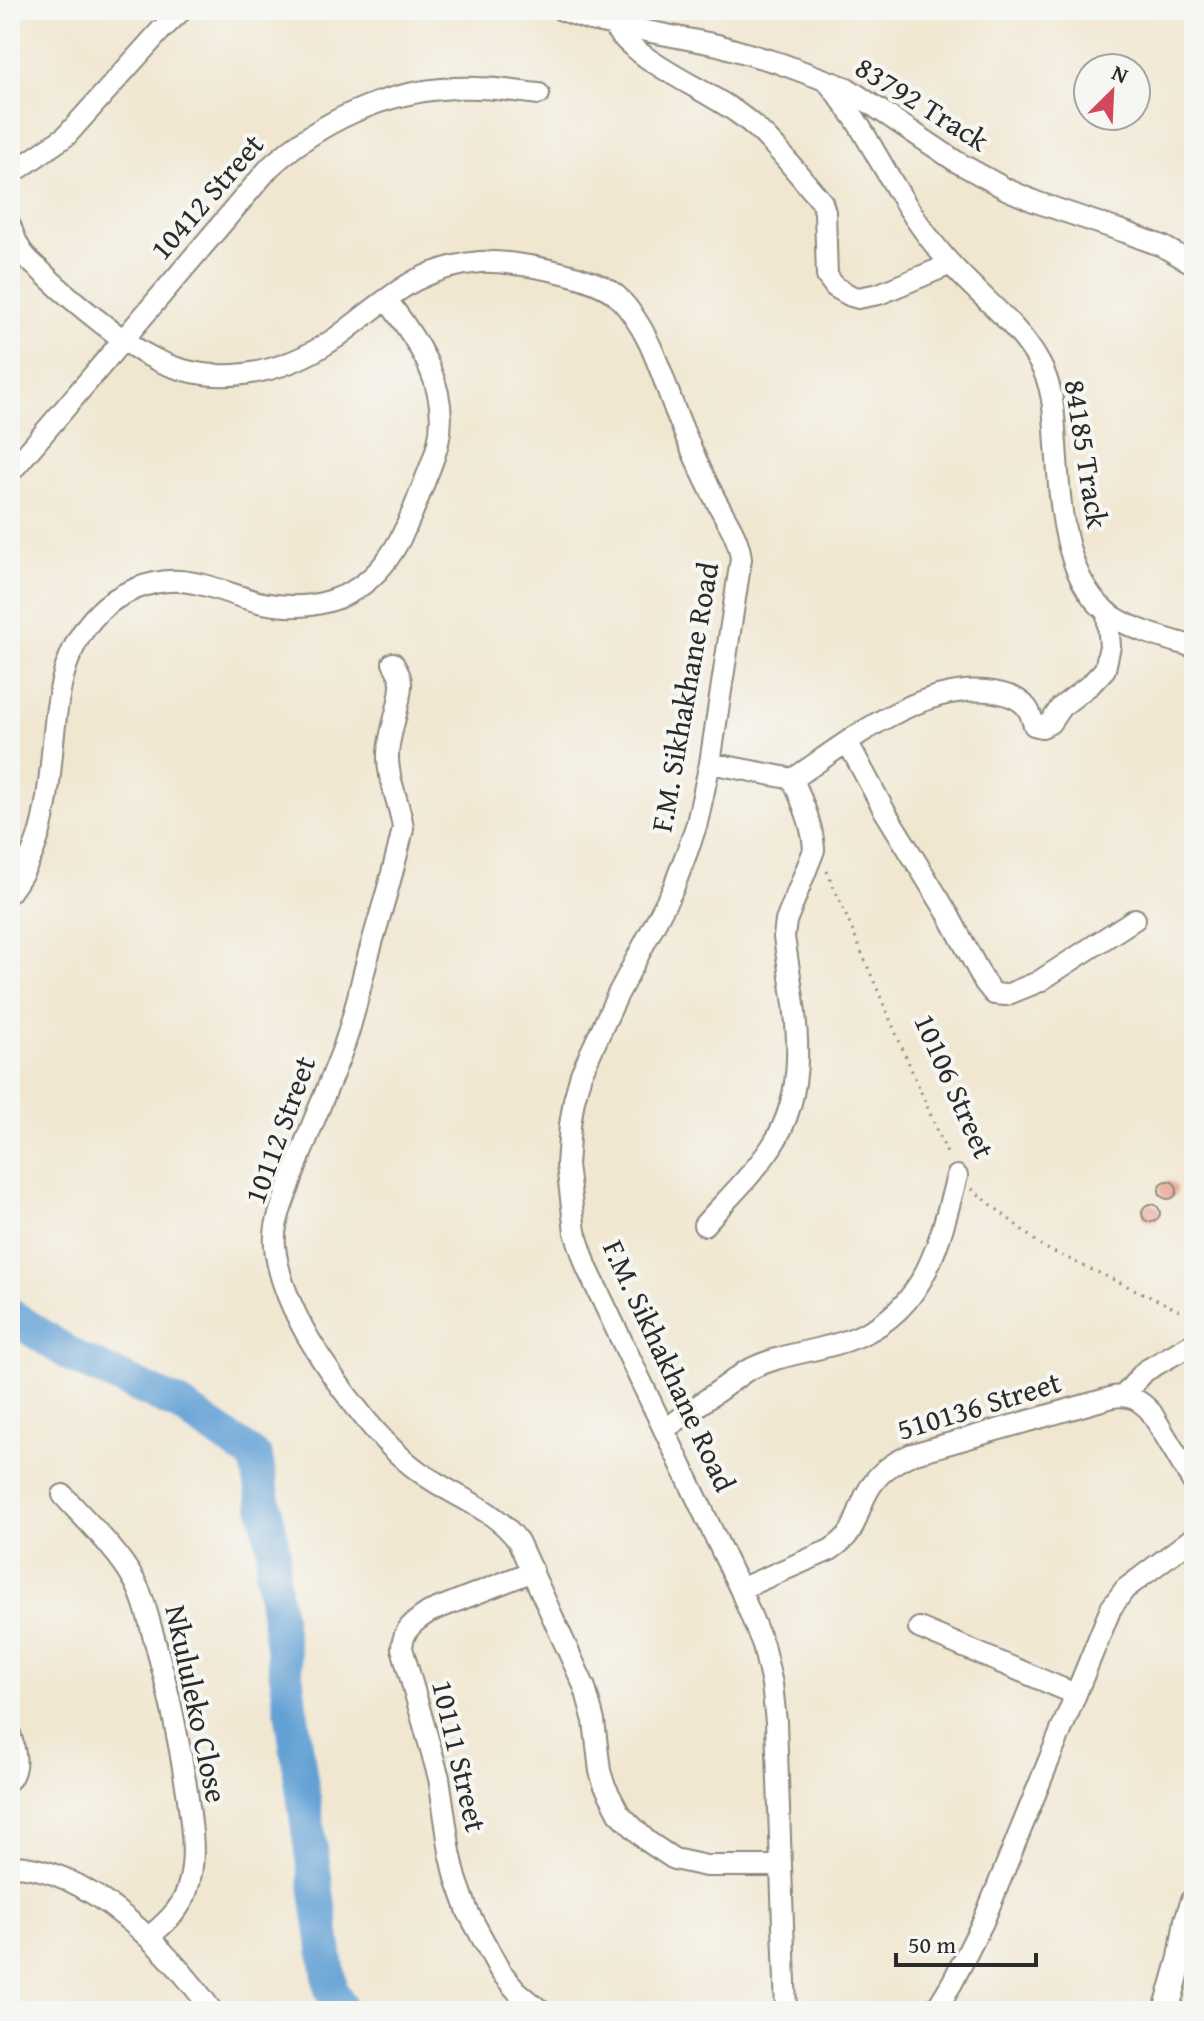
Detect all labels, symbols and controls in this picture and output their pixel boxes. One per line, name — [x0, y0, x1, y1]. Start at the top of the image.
street label: 83792 Track — [847, 45, 998, 162]
north arrow — [1072, 52, 1152, 132]
text: N — [1107, 56, 1134, 91]
street label: 10412 Street — [139, 123, 274, 269]
street label: 84185 Track — [1054, 376, 1121, 532]
street label: F.M. Sikhakhane Road — [639, 558, 729, 835]
street label: 10106 Street — [903, 1006, 1007, 1166]
street label: 10112 Street — [232, 1049, 326, 1210]
street label: F.M. Sikhakhane Road — [592, 1232, 748, 1499]
street label: 510136 Street — [891, 1359, 1066, 1451]
street label: Nkululeko Close — [155, 1601, 239, 1807]
street label: 10111 Street — [421, 1675, 499, 1836]
scale bar — [896, 1917, 1036, 1967]
text: 50 m — [908, 1927, 956, 1962]

